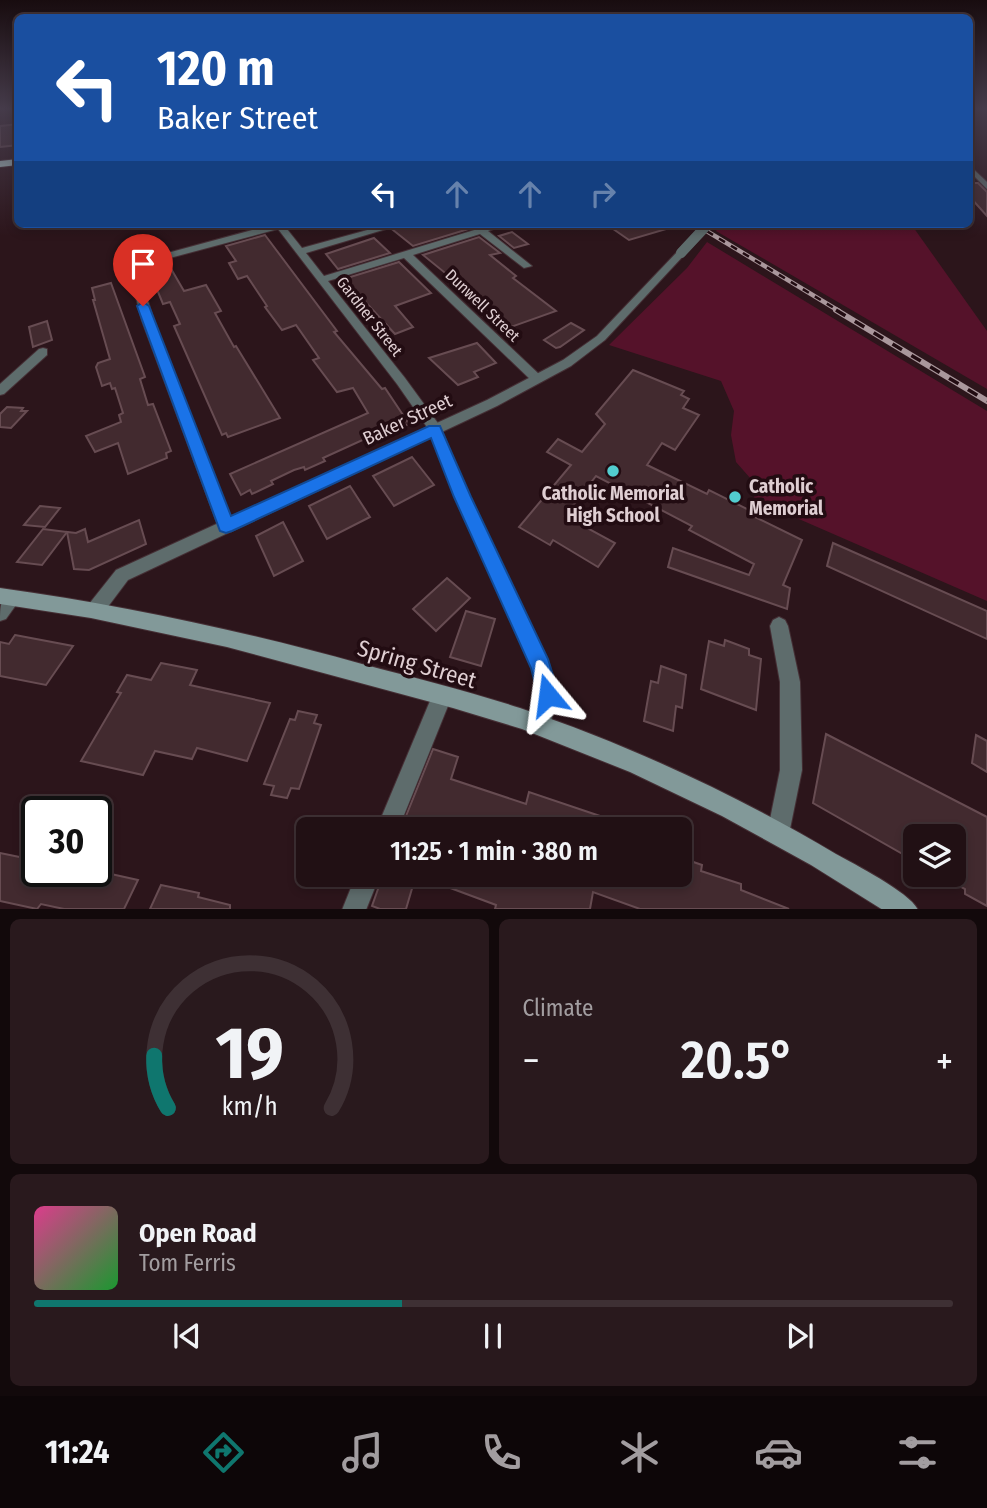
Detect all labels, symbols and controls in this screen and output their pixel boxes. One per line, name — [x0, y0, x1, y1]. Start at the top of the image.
text: 120 m — [157, 39, 275, 98]
icon: left — [42, 42, 133, 133]
text: Baker Street — [157, 99, 318, 137]
icon: left — [365, 175, 403, 213]
icon: ahead — [438, 175, 476, 213]
icon: ahead — [511, 175, 549, 213]
icon: right — [584, 175, 622, 213]
pin — [113, 234, 173, 306]
icon: arrive — [124, 245, 162, 283]
street label: Dunwell Street — [442, 265, 524, 346]
street label: Gardner Street — [333, 273, 407, 360]
street label: Baker Street — [359, 389, 456, 450]
marker: Catholic Memorial High School — [605, 463, 621, 479]
place label: Catholic Memorial — [749, 475, 824, 520]
place label: Catholic Memorial High School — [542, 482, 685, 527]
marker: Catholic Memorial — [727, 489, 743, 505]
street label: Spring Street — [354, 634, 480, 694]
position arrow — [511, 658, 585, 732]
speed limit sign: 30 — [21, 796, 112, 887]
map controls — [903, 824, 966, 887]
button: layers — [903, 824, 966, 887]
text: 11:25 · 1 min · 380 m — [390, 836, 598, 867]
text: Climate — [523, 994, 593, 1022]
text: 19 — [215, 1010, 283, 1097]
text: 20.5° — [681, 1029, 794, 1092]
text: − — [523, 1038, 540, 1084]
text: + — [936, 1038, 953, 1084]
text: km/h — [221, 1091, 277, 1121]
text: Open Road — [139, 1218, 257, 1249]
text: Tom Ferris — [139, 1249, 236, 1277]
icon: previous — [168, 1317, 206, 1355]
icon: pause — [474, 1317, 512, 1355]
icon: next — [781, 1317, 819, 1355]
icon: directions — [199, 1428, 248, 1477]
icon: music — [338, 1428, 387, 1477]
icon: phone — [477, 1428, 526, 1477]
icon: climate — [615, 1428, 664, 1477]
icon: car — [754, 1428, 803, 1477]
icon: filters — [893, 1428, 942, 1477]
text: 11:24 — [45, 1433, 109, 1471]

